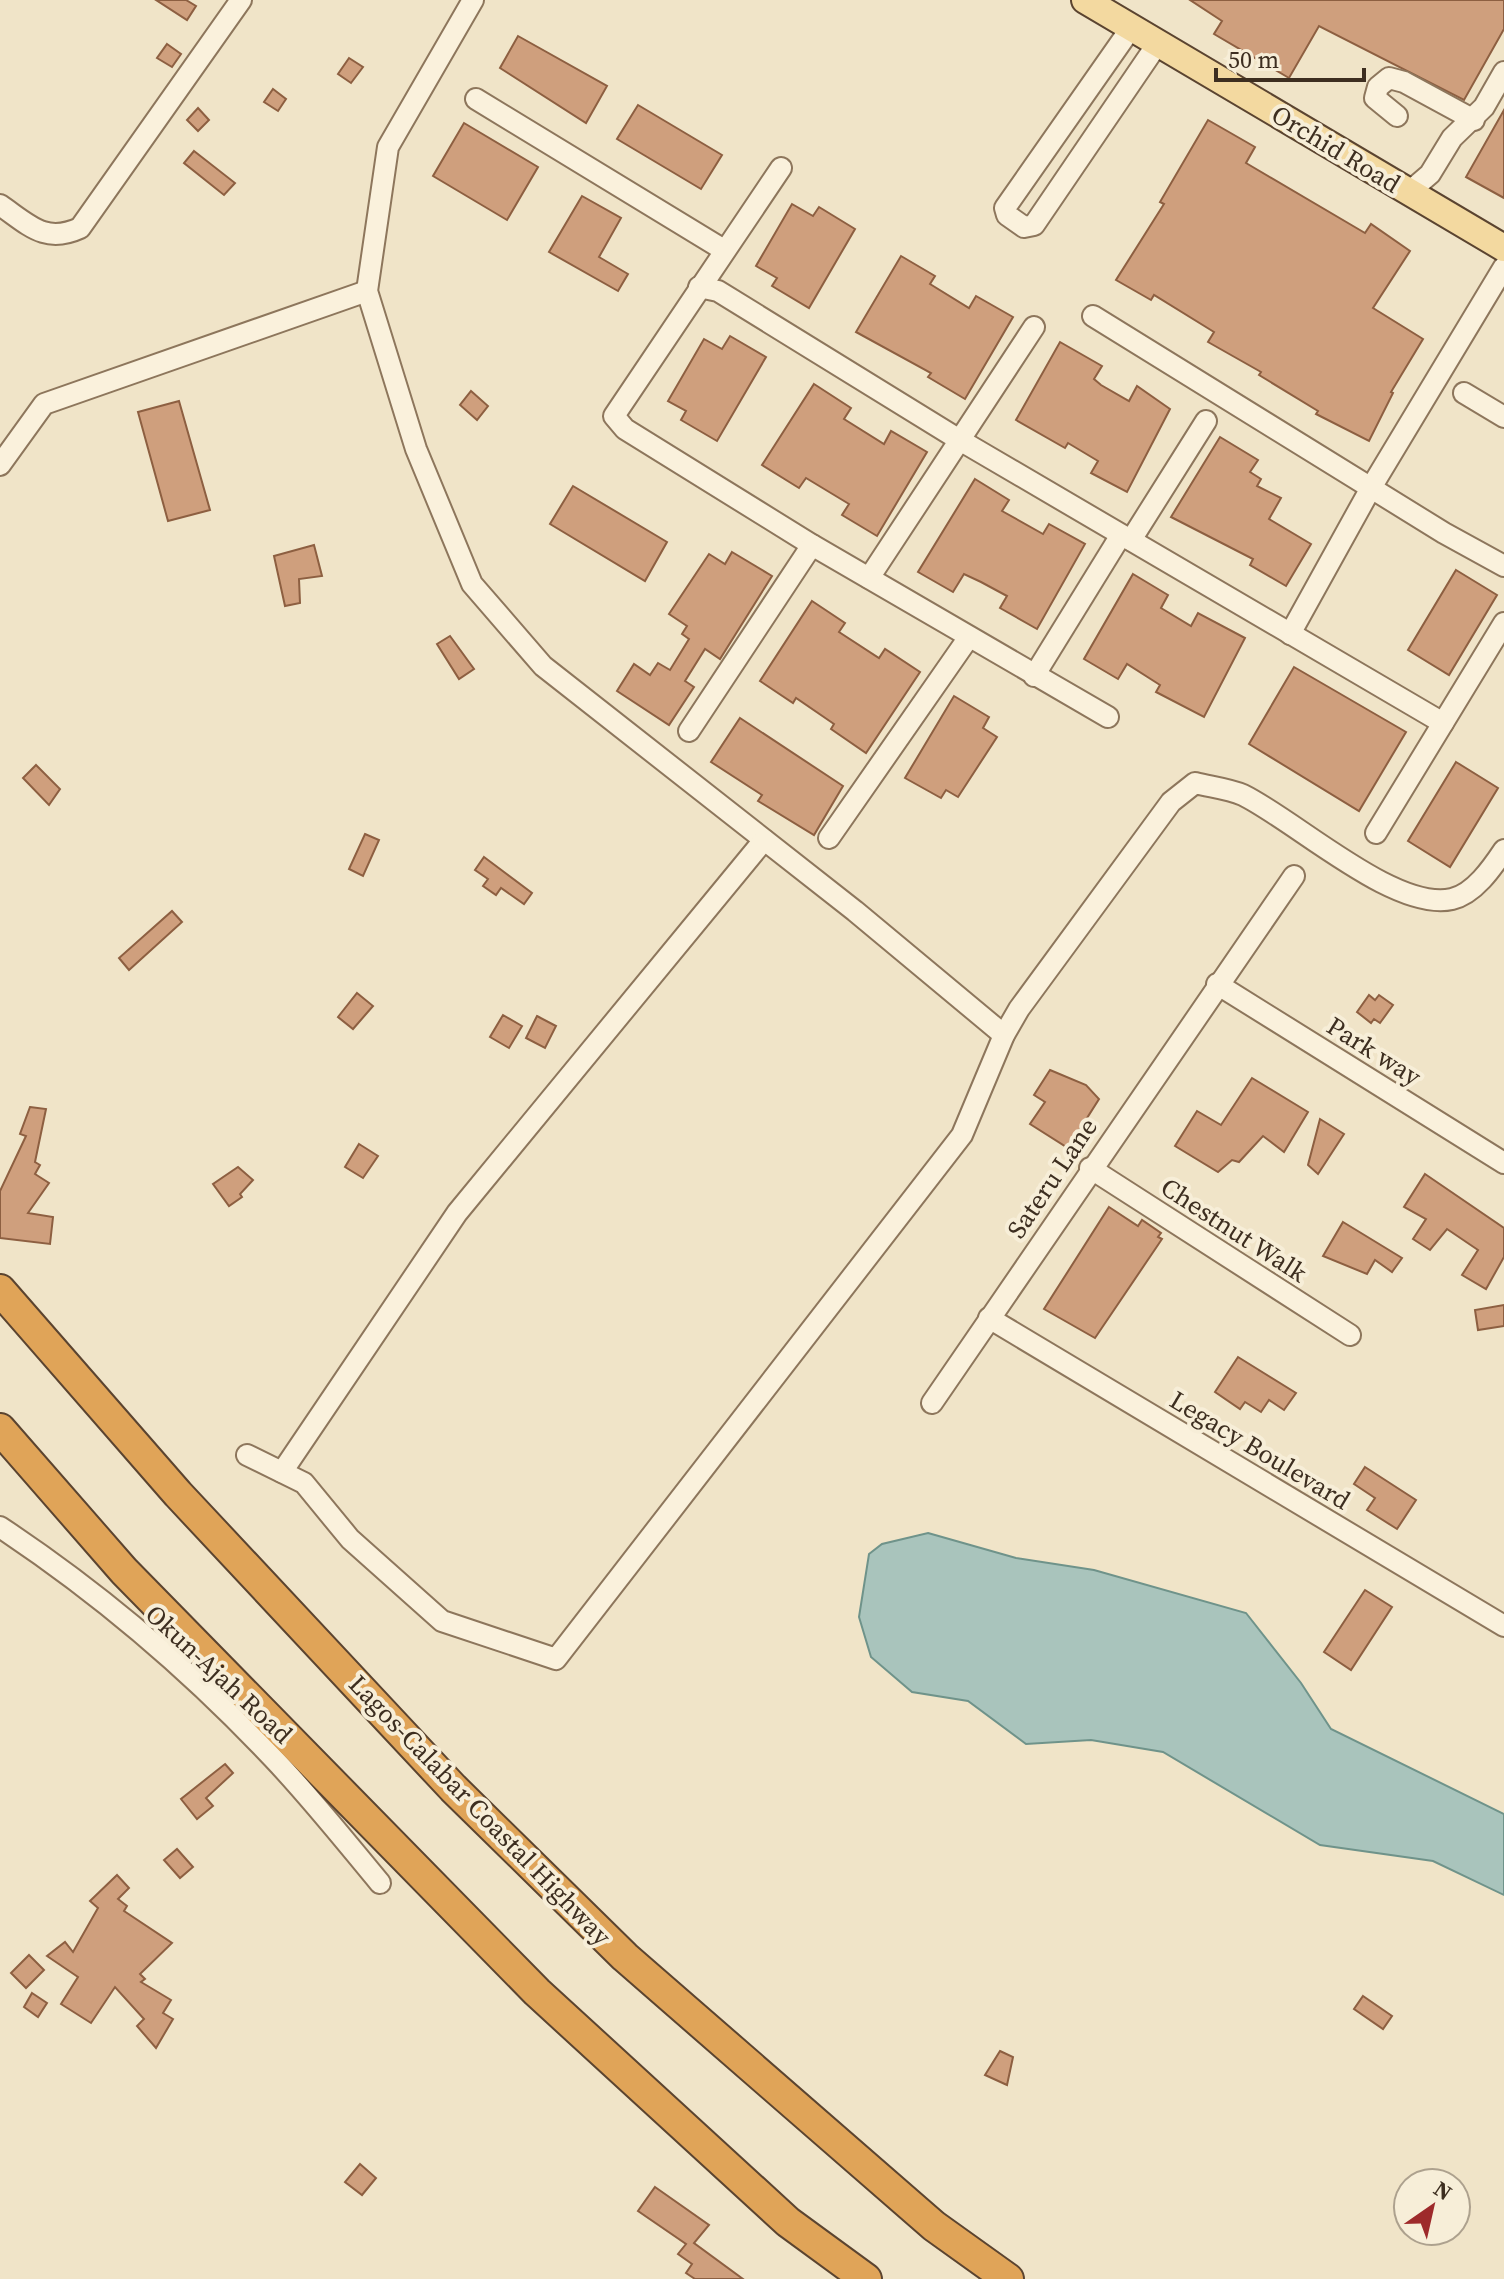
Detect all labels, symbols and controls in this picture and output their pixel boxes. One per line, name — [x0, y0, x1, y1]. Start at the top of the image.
scale bar — [1216, 32, 1364, 82]
text: 50 m — [1228, 43, 1279, 76]
street label: Orchid Road — [1265, 96, 1407, 202]
street label: Park way — [1320, 1008, 1429, 1094]
street label: Sateru Lane — [998, 1111, 1106, 1245]
street label: Chestnut Walk — [1154, 1169, 1315, 1291]
street label: Legacy Boulevard — [1163, 1382, 1357, 1518]
street label: Okun-Ajah Road — [138, 1596, 301, 1752]
street label: Lagos-Calabar Coastal Highway — [341, 1667, 620, 1954]
north arrow — [1392, 2167, 1472, 2247]
text: N — [1428, 2174, 1458, 2207]

